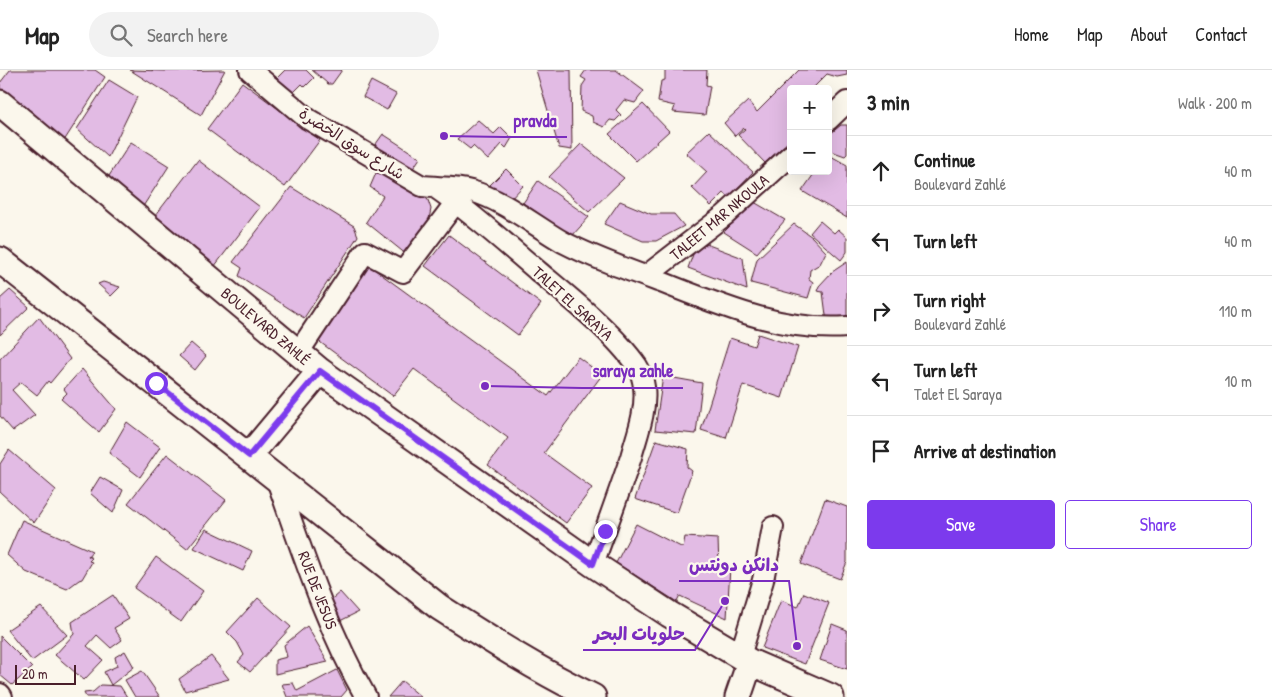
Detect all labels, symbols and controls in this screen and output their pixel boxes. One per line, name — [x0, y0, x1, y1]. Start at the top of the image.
search box — [89, 12, 439, 57]
text: Map — [25, 19, 59, 51]
icon: search — [107, 21, 135, 49]
text: Search here — [147, 22, 228, 48]
text: Home — [1014, 22, 1049, 47]
text: Map — [1077, 22, 1102, 47]
text: About — [1130, 22, 1167, 47]
text: Contact — [1195, 22, 1247, 47]
map controls — [787, 85, 832, 175]
button: + — [787, 85, 832, 130]
text: 3 min — [867, 88, 910, 117]
text: Walk · 200 m — [1178, 92, 1252, 114]
street label: شارع سوق الخضرة — [294, 102, 409, 185]
callout: pravda — [504, 104, 567, 137]
text: pravda — [514, 108, 557, 134]
button: − — [787, 130, 832, 175]
text: Continue — [914, 147, 975, 173]
icon: ahead — [867, 157, 895, 185]
text: 40 m — [1224, 160, 1252, 182]
street label: TALEET MAR NKOULA — [665, 169, 773, 265]
text: Boulevard Zahlé — [914, 173, 1006, 195]
icon: left — [867, 227, 895, 255]
text: Turn left — [914, 228, 977, 254]
text: 40 m — [1224, 230, 1252, 252]
street label: TALET EL SARAYA — [528, 261, 618, 345]
street label: BOULEVARD ZAHLÉ — [217, 282, 315, 370]
text: Turn right — [914, 287, 985, 313]
icon: right — [867, 297, 895, 325]
text: 110 m — [1219, 300, 1252, 322]
text: Boulevard Zahlé — [914, 313, 1006, 335]
callout: saraya zahle — [582, 355, 683, 388]
text: Turn left — [914, 357, 977, 383]
text: saraya zahle — [592, 358, 674, 384]
icon: left — [867, 367, 895, 395]
text: 10 m — [1224, 370, 1252, 392]
route start — [145, 372, 168, 395]
text: Talet El Saraya — [914, 383, 1002, 405]
icon: arrive — [867, 437, 895, 465]
text: Arrive at destination — [914, 438, 1056, 464]
button: Save — [867, 500, 1055, 549]
button: Share — [1065, 500, 1252, 549]
route end — [594, 520, 617, 543]
street label: RUE DE JESUS — [293, 548, 343, 633]
callout: دانكن دونتس — [679, 548, 789, 581]
text: دانكن دونتس — [689, 552, 779, 577]
callout: حلويات البحر — [583, 617, 695, 650]
text: حلويات البحر — [591, 621, 685, 646]
scale bar — [15, 662, 76, 685]
text: 20 m — [22, 664, 48, 683]

